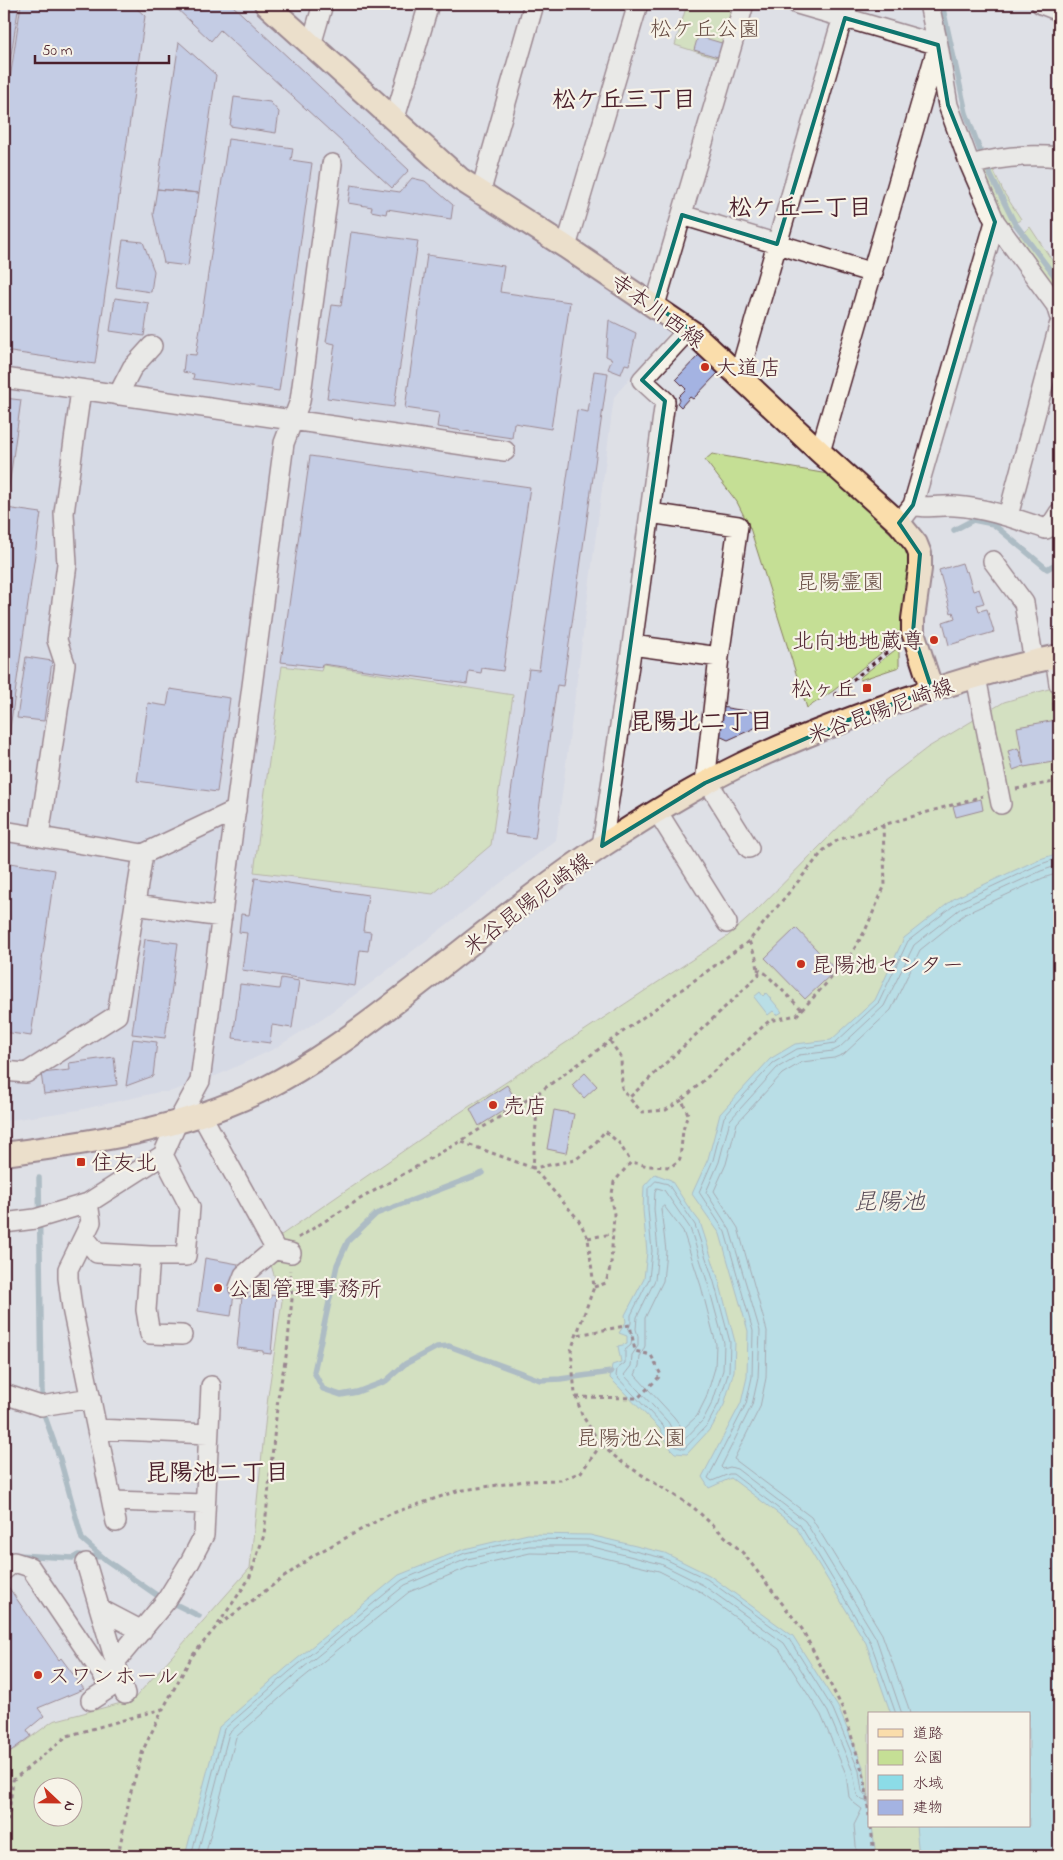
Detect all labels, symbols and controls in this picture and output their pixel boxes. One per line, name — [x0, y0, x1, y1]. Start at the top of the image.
park label: 松ケ丘公園 — [650, 15, 760, 47]
scale bar — [35, 32, 169, 64]
text: 50 m — [42, 40, 73, 62]
district label: 松ケ丘三丁目 — [552, 84, 696, 119]
district label: 松ケ丘二丁目 — [728, 192, 872, 227]
street label: 寺本川西線 — [602, 267, 710, 358]
place label: 大道店 — [715, 354, 781, 386]
marker: 大道店 — [699, 361, 711, 373]
park label: 昆陽霊園 — [796, 568, 884, 600]
place label: 北向地地蔵尊 — [792, 627, 924, 659]
marker: 北向地地蔵尊 — [928, 634, 940, 646]
street label: 米谷昆陽尼崎線 — [803, 671, 959, 754]
place label: 松ヶ丘 — [791, 675, 857, 707]
marker: 松ヶ丘 — [861, 682, 873, 694]
district label: 昆陽北二丁目 — [629, 706, 773, 741]
street label: 米谷昆陽尼崎線 — [458, 846, 600, 965]
place label: 昆陽池センター — [811, 951, 964, 983]
marker: 昆陽池センター — [795, 958, 807, 970]
place label: 売店 — [503, 1092, 547, 1124]
marker: 売店 — [487, 1099, 499, 1111]
place label: 住友北 — [91, 1149, 157, 1181]
marker: 住友北 — [75, 1156, 87, 1168]
water label: 昆陽池 — [853, 1186, 926, 1221]
place label: 公園管理事務所 — [228, 1275, 382, 1307]
marker: 公園管理事務所 — [212, 1282, 224, 1294]
park label: 昆陽池公園 — [576, 1424, 686, 1456]
district label: 昆陽池二丁目 — [145, 1457, 289, 1492]
place label: スワンホール — [48, 1662, 179, 1694]
marker: スワンホール — [32, 1669, 44, 1681]
legend — [868, 1712, 1030, 1828]
text: 道路 — [913, 1723, 943, 1745]
text: 公園 — [913, 1747, 943, 1769]
text: 水域 — [913, 1773, 943, 1795]
north arrow — [32, 1778, 82, 1828]
text: 建物 — [913, 1797, 943, 1819]
text: N — [57, 1798, 80, 1815]

